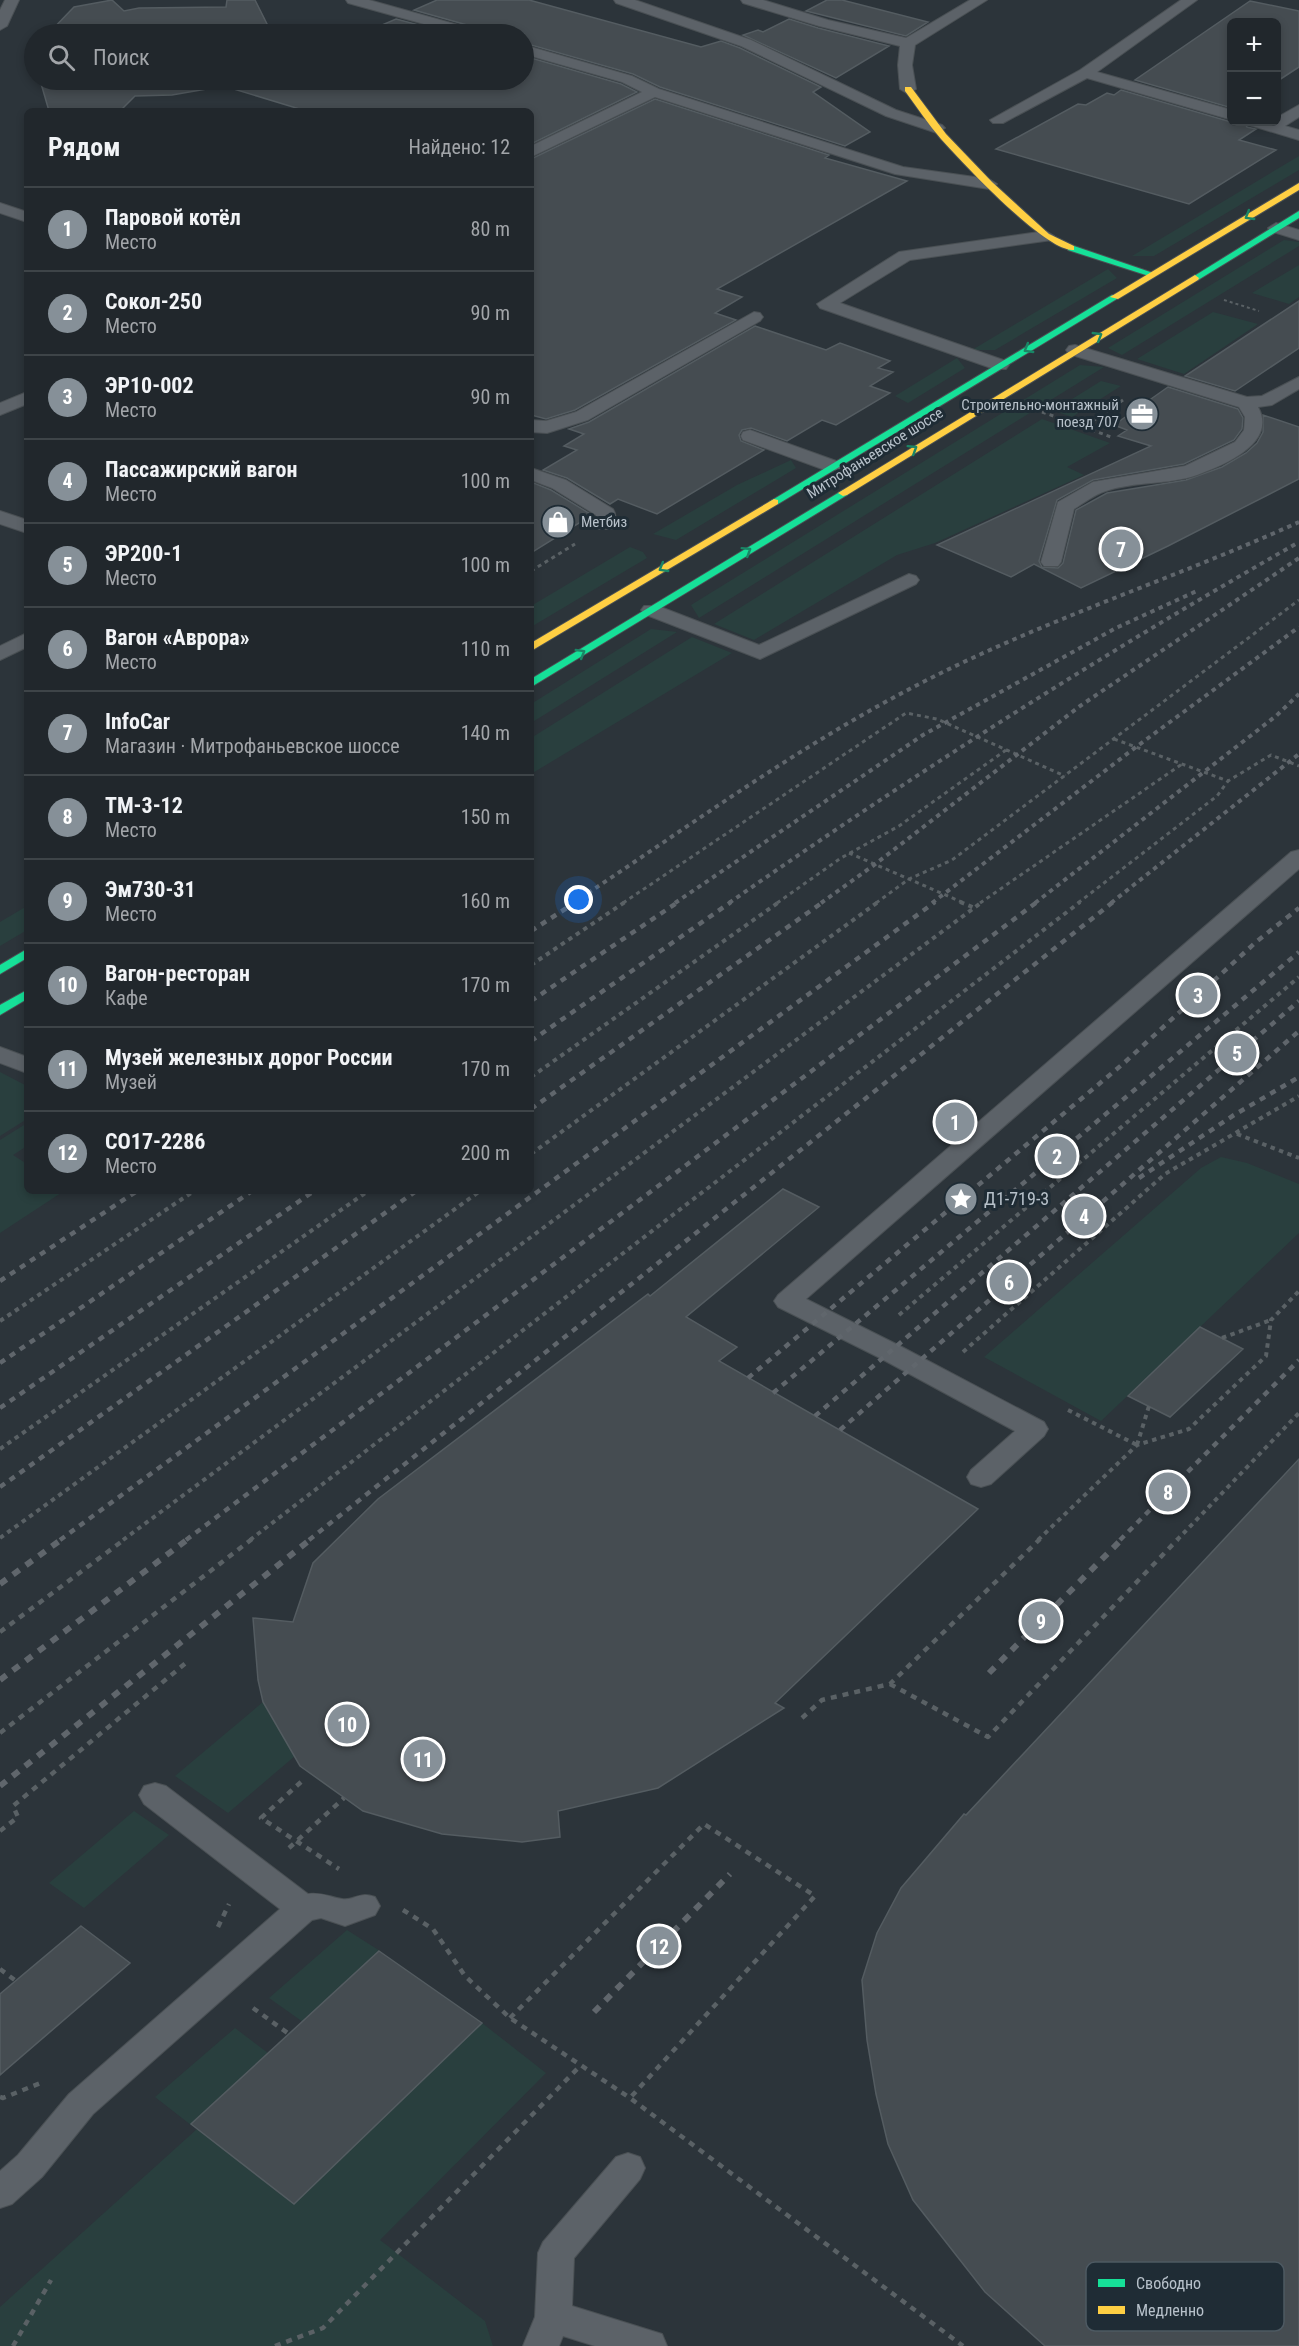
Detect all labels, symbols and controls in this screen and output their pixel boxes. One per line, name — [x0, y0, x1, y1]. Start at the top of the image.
map controls — [1227, 18, 1281, 126]
button: + — [1227, 18, 1281, 72]
search box — [24, 24, 534, 90]
icon: search — [45, 41, 78, 74]
text: Поиск — [93, 45, 150, 70]
button: − — [1227, 72, 1281, 126]
text: Рядом — [48, 132, 120, 162]
text: Найдено: 12 — [409, 135, 510, 159]
text: Паровой котёл — [105, 205, 241, 230]
one-way arrow — [1245, 209, 1255, 220]
text: 1 — [62, 217, 73, 241]
text: 80 m — [471, 217, 510, 241]
text: Место — [105, 230, 157, 254]
text: Сокол-250 — [105, 289, 202, 314]
text: 2 — [62, 301, 73, 325]
text: 90 m — [471, 301, 510, 325]
text: Место — [105, 314, 157, 338]
one-way arrow — [1092, 332, 1102, 344]
one-way arrow — [1024, 341, 1034, 353]
text: ЭР10-002 — [105, 373, 194, 398]
text: 3 — [62, 385, 73, 409]
text: 90 m — [471, 385, 510, 409]
place label: Строительно-монтажный поезд 707 — [961, 396, 1119, 431]
office icon: Строительно-монтажный поезд 707 — [1124, 396, 1160, 432]
text: Место — [105, 398, 157, 422]
street label: Митрофаньевское шоссе — [804, 404, 946, 502]
one-way arrow — [907, 445, 917, 457]
text: Пассажирский вагон — [105, 457, 297, 482]
text: 4 — [62, 469, 73, 493]
text: 100 m — [461, 469, 510, 493]
text: Место — [105, 482, 157, 506]
shop icon: Метбиз — [540, 504, 576, 540]
place label: Метбиз — [581, 513, 627, 531]
pin: 7 — [1102, 526, 1140, 572]
text: ЭР200-1 — [105, 541, 182, 566]
one-way arrow — [741, 547, 751, 559]
text: 5 — [62, 553, 73, 577]
text: 100 m — [461, 553, 510, 577]
one-way arrow — [659, 561, 669, 573]
text: Место — [105, 566, 157, 590]
text: Вагон «Аврора» — [105, 625, 250, 650]
text: 6 — [62, 637, 73, 661]
text: 110 m — [461, 637, 510, 661]
one-way arrow — [575, 649, 585, 661]
text: Место — [105, 650, 157, 674]
text: InfoCar — [105, 709, 170, 734]
text: 7 — [62, 721, 73, 745]
text: 140 m — [461, 721, 510, 745]
text: Магазин · Митрофаньевское шоссе — [105, 734, 400, 758]
text: ТМ-3-12 — [105, 793, 183, 818]
text: 8 — [62, 805, 73, 829]
text: 150 m — [461, 805, 510, 829]
text: Место — [105, 818, 157, 842]
text: Эм730-31 — [105, 877, 196, 902]
your location — [564, 885, 593, 914]
text: 9 — [62, 889, 73, 913]
text: 160 m — [461, 889, 510, 913]
text: Место — [105, 902, 157, 926]
text: Вагон-ресторан — [105, 961, 250, 986]
pin: 3 — [1178, 972, 1218, 1018]
text: 10 — [57, 973, 78, 997]
text: 170 m — [461, 973, 510, 997]
text: Кафе — [105, 986, 148, 1010]
pin: 5 — [1218, 1030, 1256, 1076]
text: Музей железных дорог России — [105, 1045, 392, 1070]
text: 11 — [57, 1057, 78, 1081]
text: 170 m — [461, 1057, 510, 1081]
text: Музей — [105, 1070, 157, 1094]
pin: 1 — [936, 1100, 974, 1144]
text: СО17-2286 — [105, 1129, 205, 1154]
pin: 2 — [1038, 1134, 1076, 1178]
text: 12 — [57, 1141, 78, 1165]
text: 200 m — [461, 1141, 510, 1165]
text: Место — [105, 1154, 157, 1178]
place icon: Д1-719-3 — [943, 1181, 979, 1217]
place label: Д1-719-3 — [984, 1188, 1049, 1209]
pin: 4 — [1064, 1194, 1104, 1238]
pin: 6 — [990, 1260, 1028, 1304]
pin: 8 — [1148, 1470, 1188, 1514]
pin: 9 — [1022, 1598, 1060, 1644]
pin: 10 — [328, 1702, 366, 1746]
pin: 11 — [404, 1736, 442, 1782]
pin: 12 — [640, 1924, 678, 1968]
legend — [1086, 2262, 1284, 2331]
text: Свободно — [1136, 2274, 1201, 2293]
text: Медленно — [1136, 2301, 1204, 2320]

